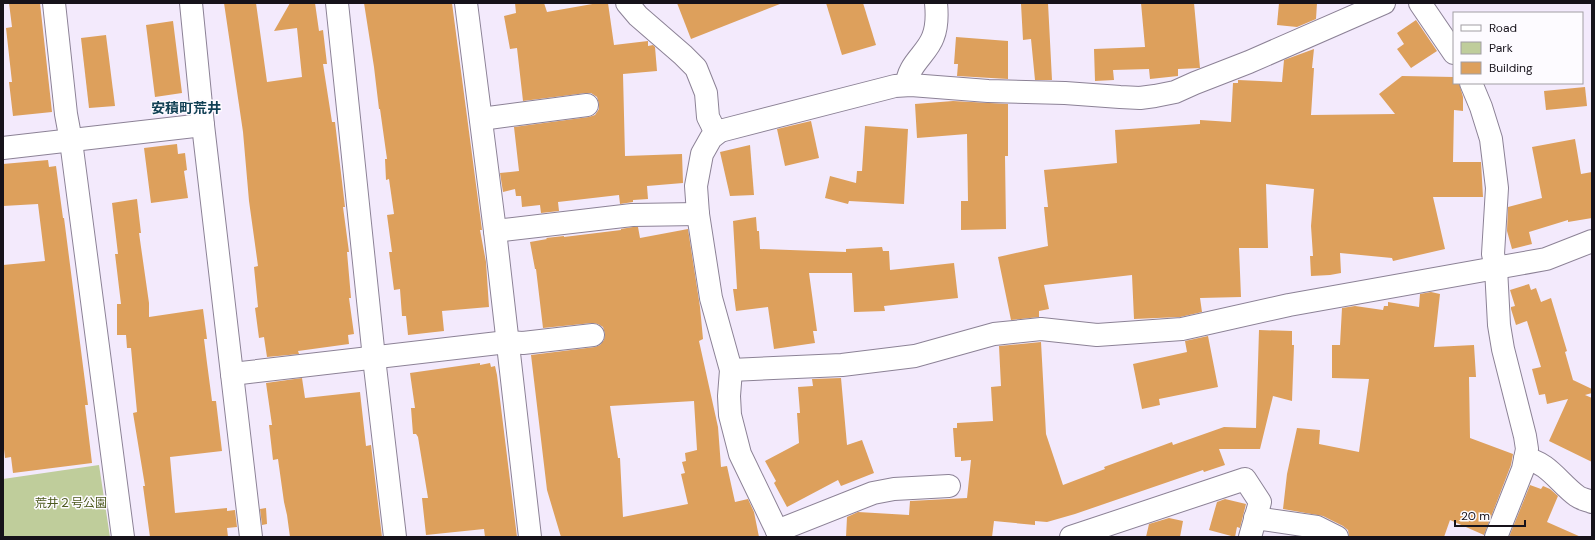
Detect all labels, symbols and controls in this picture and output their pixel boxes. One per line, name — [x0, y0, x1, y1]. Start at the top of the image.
legend — [1453, 12, 1583, 84]
text: Road — [1489, 20, 1517, 36]
text: Park — [1489, 40, 1513, 56]
text: Building — [1489, 60, 1533, 76]
district label: 安積町荒井 — [151, 99, 221, 117]
park label: 荒井２号公園 — [35, 495, 107, 511]
scale bar — [1455, 502, 1525, 528]
text: 20 m — [1461, 508, 1490, 524]

